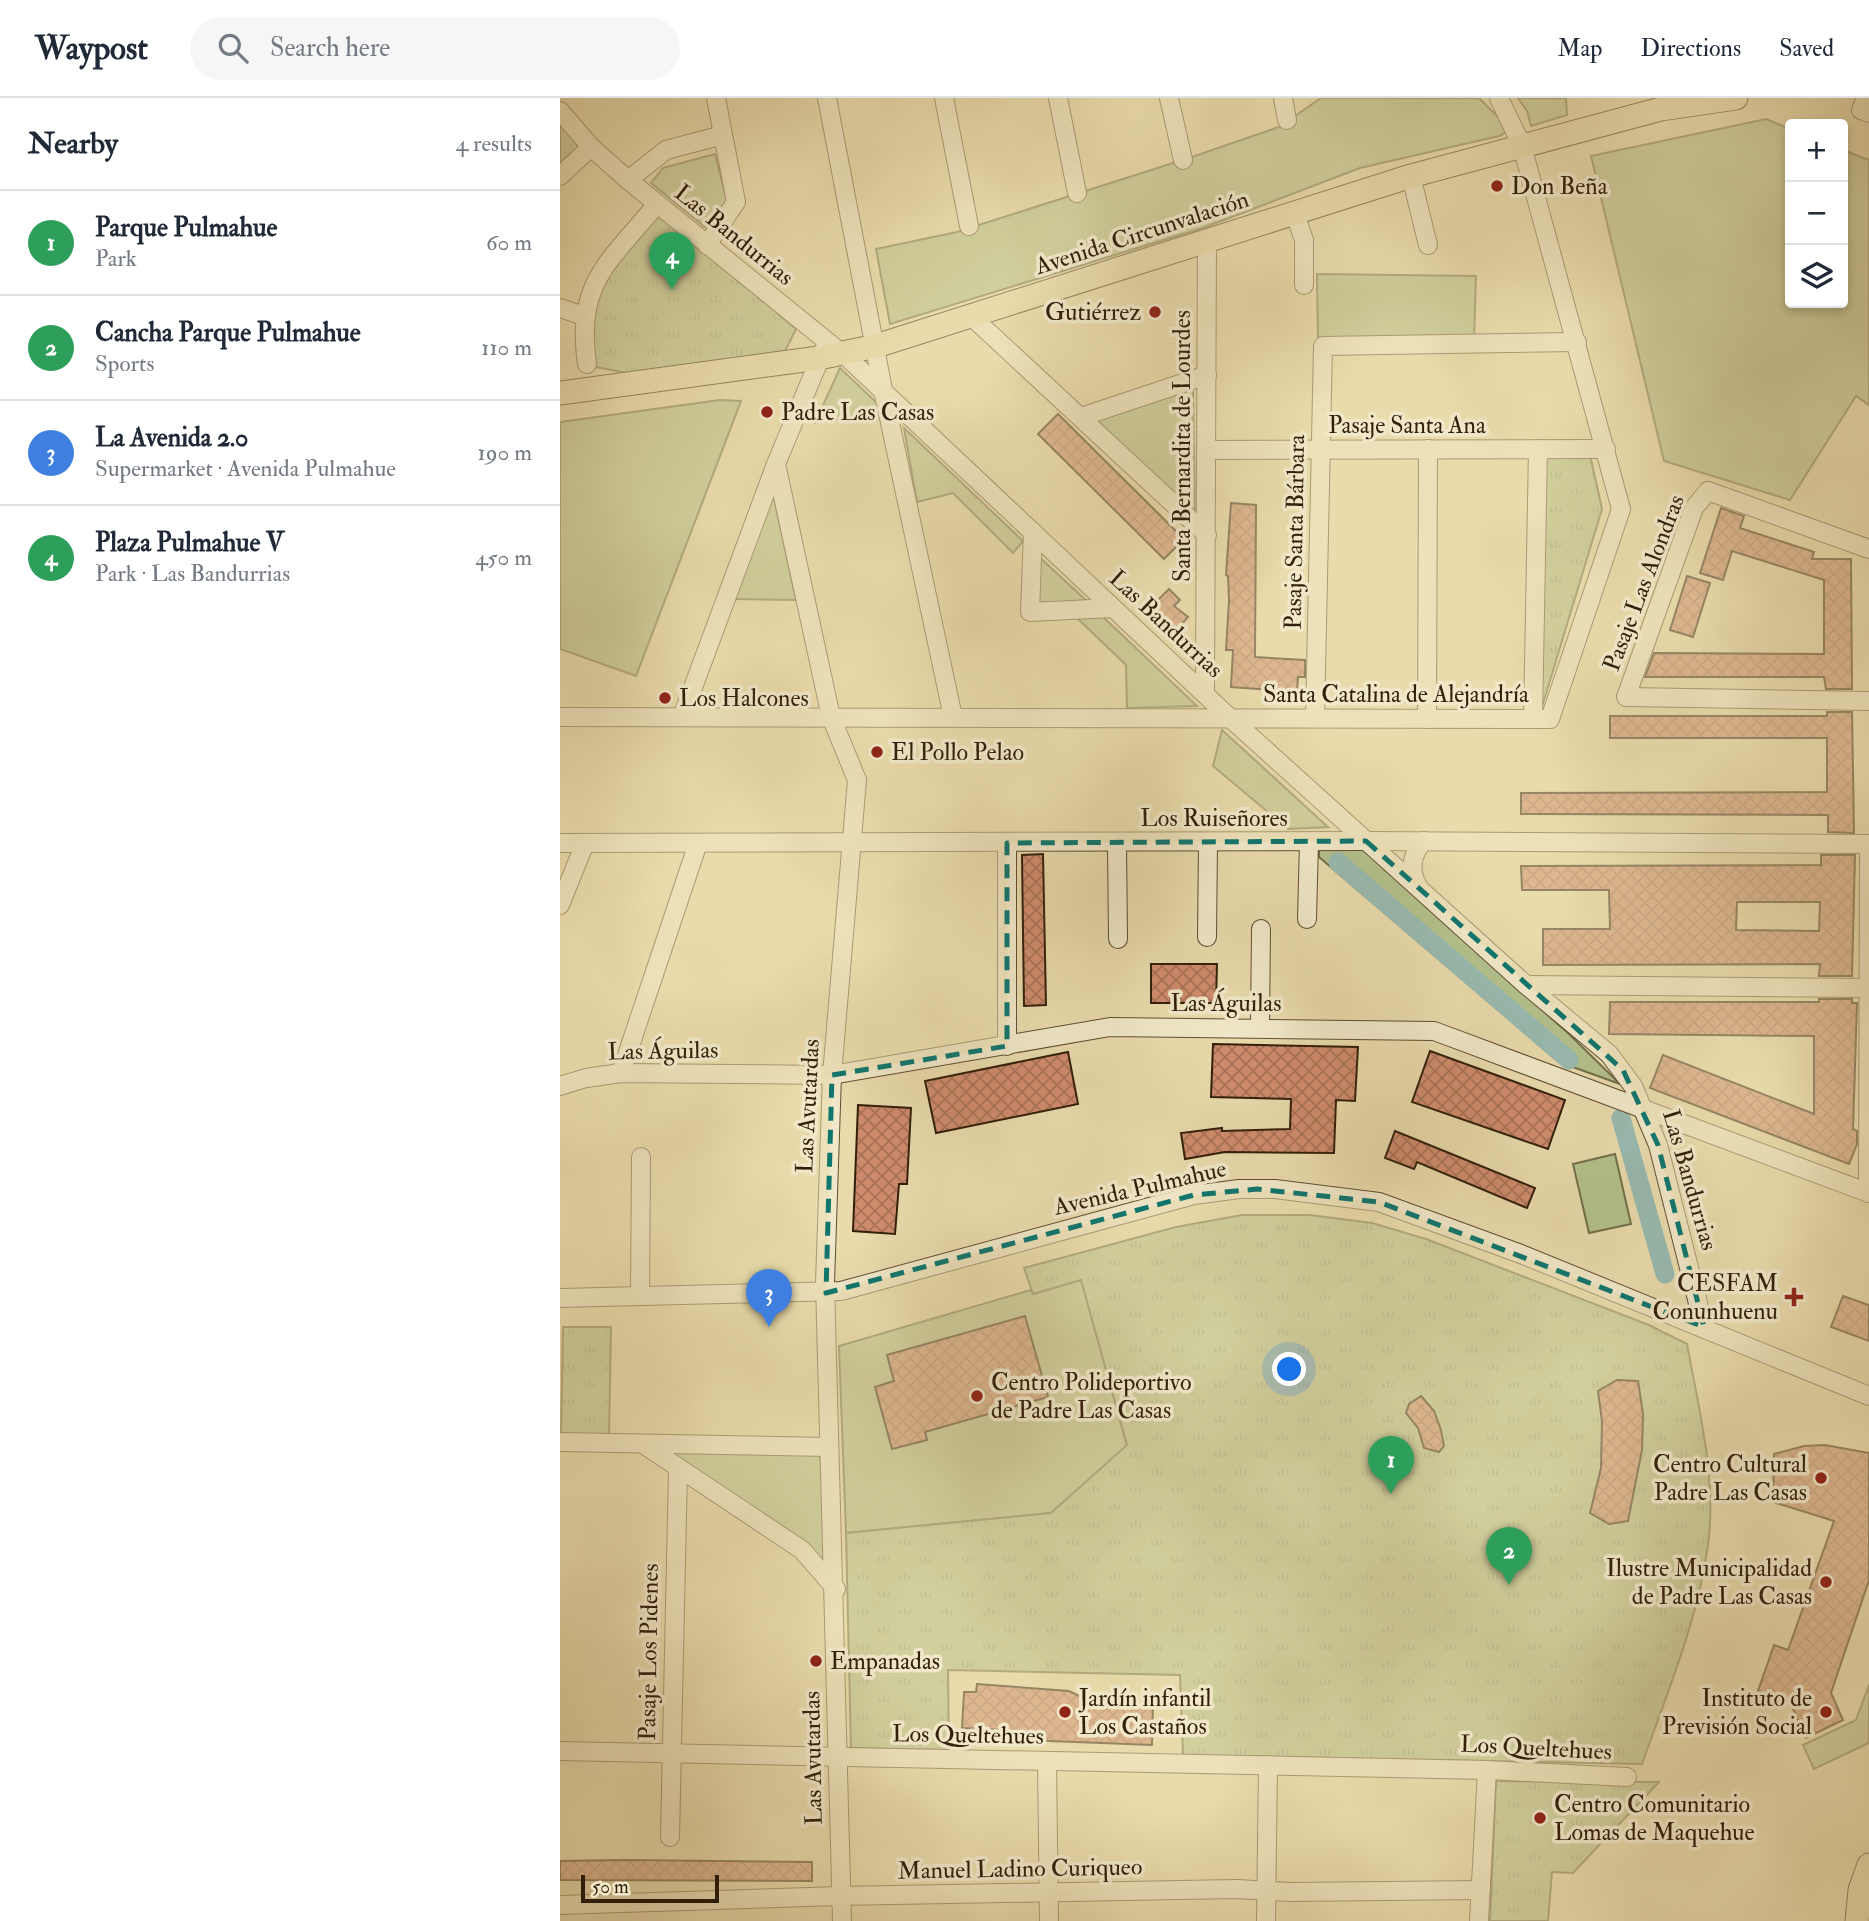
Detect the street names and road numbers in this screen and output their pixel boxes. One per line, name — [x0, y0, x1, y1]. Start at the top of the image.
street label: Las Bandurrias — [668, 177, 800, 293]
street label: Avenida Circunvalación — [1030, 184, 1253, 283]
street label: Santa Bernardita de Lourdes — [1167, 310, 1198, 582]
street label: Pasaje Santa Ana — [1328, 410, 1487, 441]
street label: Pasaje Santa Bárbara — [1278, 433, 1312, 630]
street label: Pasaje Las Alondras — [1596, 490, 1692, 676]
street label: Las Bandurrias — [1102, 563, 1230, 685]
street label: Santa Catalina de Alejandría — [1263, 679, 1530, 710]
street label: Los Ruiseñores — [1140, 803, 1288, 834]
street label: Las Águilas — [1171, 987, 1281, 1019]
street label: Las Águilas — [607, 1034, 719, 1067]
street label: Las Avutardas — [789, 1038, 827, 1174]
street label: Las Bandurrias — [1655, 1106, 1725, 1254]
street label: Avenida Pulmahue — [1050, 1153, 1229, 1223]
street label: Pasaje Los Pidenes — [632, 1563, 666, 1741]
street label: Las Avutardas — [796, 1691, 830, 1825]
street label: Los Queltehues — [892, 1718, 1044, 1752]
street label: Los Queltehues — [1459, 1729, 1613, 1767]
street label: Manuel Ladino Curiqueo — [897, 1851, 1143, 1887]

